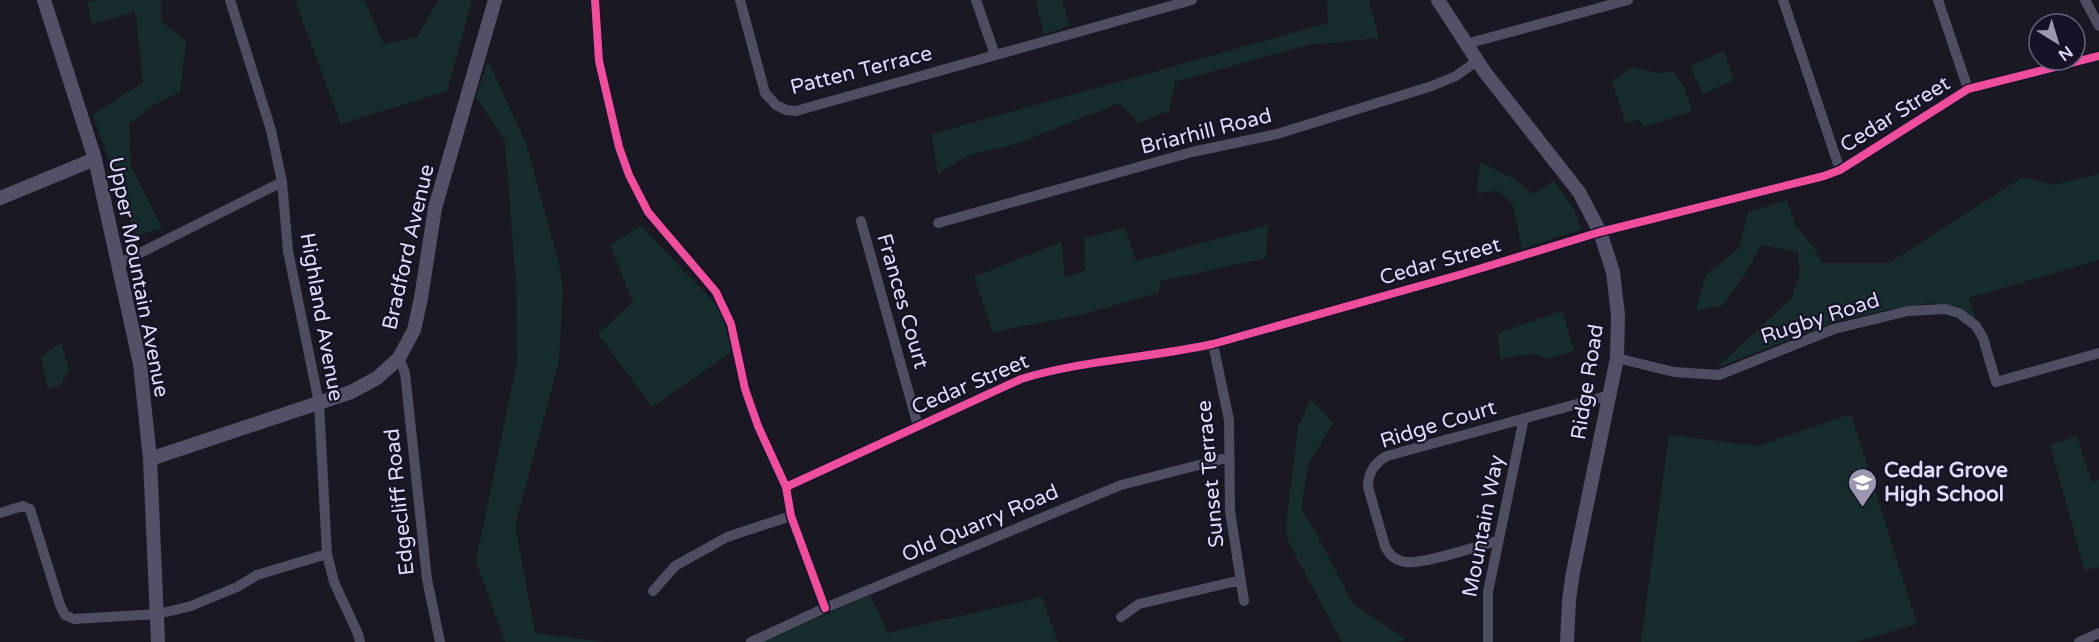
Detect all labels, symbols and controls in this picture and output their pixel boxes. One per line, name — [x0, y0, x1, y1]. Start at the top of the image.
north arrow — [2027, 12, 2087, 72]
street label: Patten Terrace — [788, 41, 935, 100]
text: N — [2054, 41, 2077, 65]
street label: Cedar Street — [1836, 71, 1955, 158]
street label: Briarhill Road — [1138, 103, 1274, 160]
street label: Upper Mountain Avenue — [103, 155, 174, 399]
street label: Bradford Avenue — [377, 162, 440, 332]
street label: Highland Avenue — [294, 231, 349, 403]
street label: Frances Court — [871, 231, 934, 372]
street label: Cedar Street — [1377, 232, 1504, 291]
street label: Rugby Road — [1758, 287, 1883, 349]
street label: Ridge Road — [1566, 322, 1609, 442]
street label: Cedar Street — [908, 349, 1032, 420]
street label: Ridge Court — [1377, 395, 1499, 454]
street label: Sunset Terrace — [1192, 399, 1229, 549]
street label: Edgecliff Road — [379, 427, 420, 577]
street label: Mountain Way — [1457, 453, 1510, 599]
place label: Cedar Grove High School — [1884, 458, 2008, 507]
school or university icon: Cedar Grove High School — [1847, 466, 1879, 508]
street label: Old Quarry Road — [898, 479, 1062, 568]

